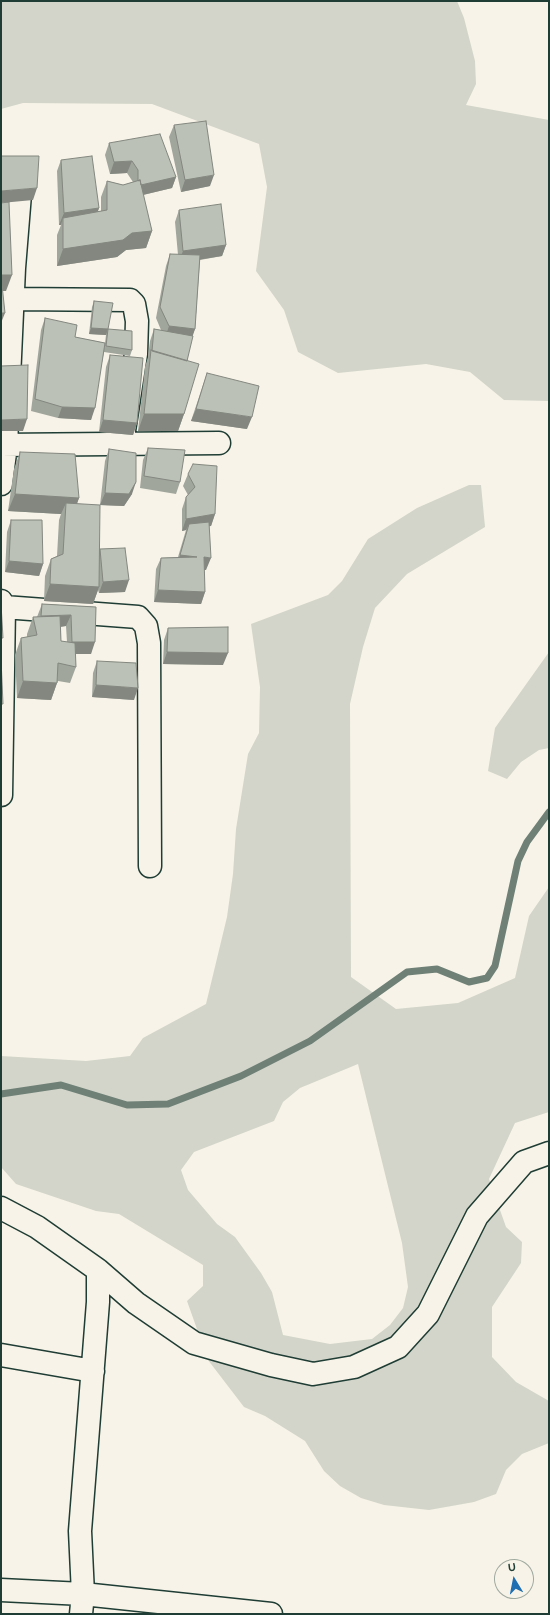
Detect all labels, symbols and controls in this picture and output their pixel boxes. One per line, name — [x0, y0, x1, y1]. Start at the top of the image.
north arrow — [494, 1559, 534, 1599]
text: U — [507, 1561, 517, 1575]

